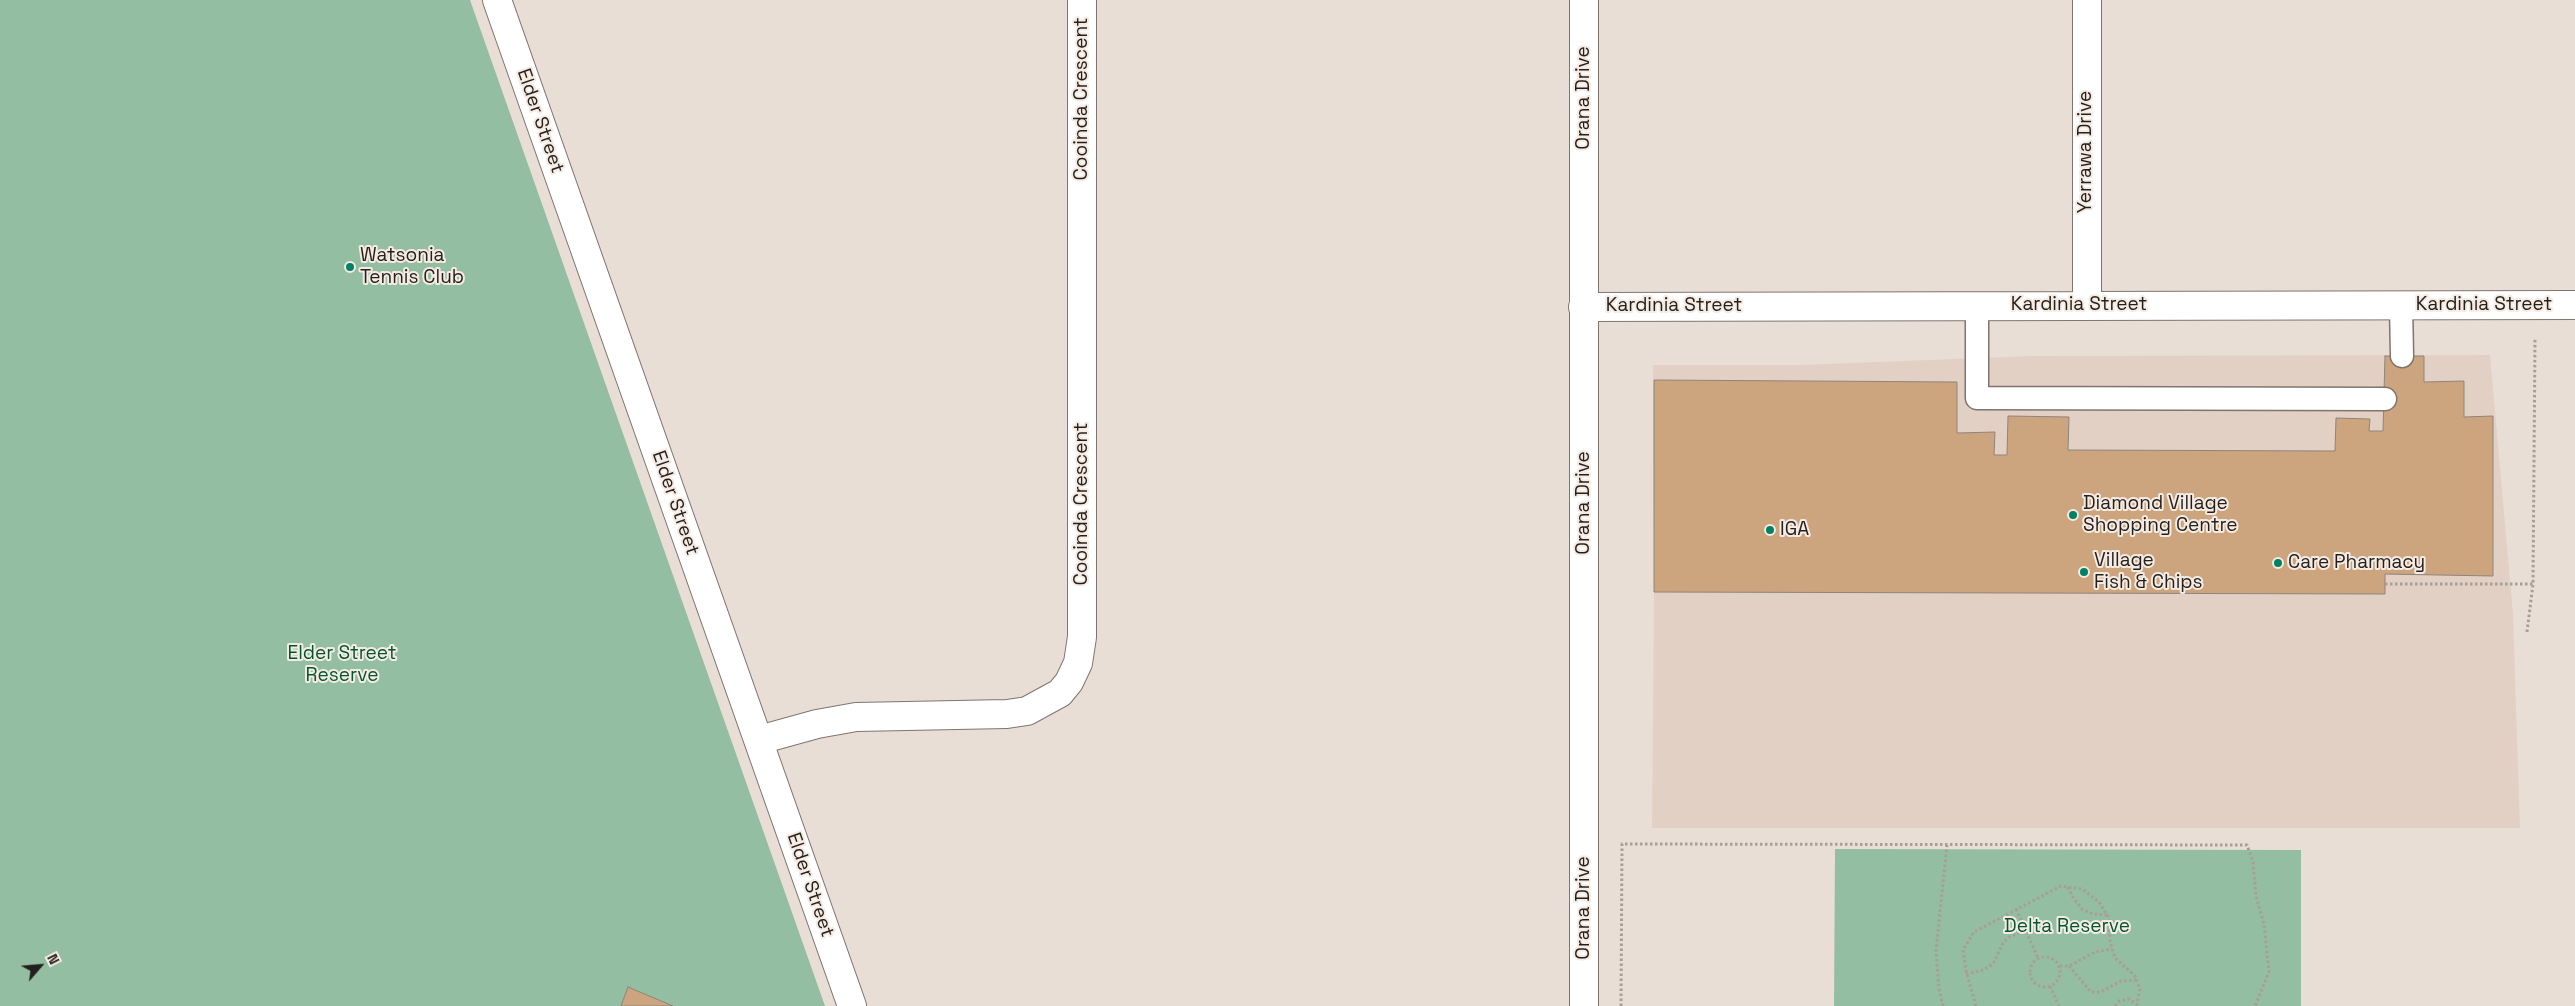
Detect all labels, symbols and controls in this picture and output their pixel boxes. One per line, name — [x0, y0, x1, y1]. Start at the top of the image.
street label: Cooinda Crescent — [1071, 17, 1093, 181]
street label: Orana Drive — [1573, 46, 1595, 150]
street label: Elder Street — [511, 66, 569, 176]
street label: Yerrawa Drive — [2075, 91, 2097, 213]
place label: Watsonia Tennis Club — [360, 245, 464, 289]
marker: Watsonia Tennis Club — [344, 261, 356, 273]
street label: Kardinia Street — [2011, 294, 2147, 316]
street label: Kardinia Street — [2416, 294, 2552, 316]
street label: Kardinia Street — [1606, 295, 1742, 317]
street label: Cooinda Crescent — [1071, 422, 1093, 586]
street label: Elder Street — [646, 448, 704, 558]
street label: Orana Drive — [1573, 451, 1595, 555]
place label: Diamond Village Shopping Centre — [2083, 493, 2238, 537]
marker: Diamond Village Shopping Centre — [2067, 509, 2079, 521]
place label: IGA — [1780, 519, 1809, 541]
marker: IGA — [1764, 524, 1776, 536]
place label: Village Fish & Chips — [2094, 550, 2203, 594]
place label: Care Pharmacy — [2288, 552, 2425, 574]
marker: Care Pharmacy — [2272, 557, 2284, 569]
marker: Village Fish & Chips — [2078, 566, 2090, 578]
park label: Elder Street Reserve — [288, 643, 396, 687]
street label: Elder Street — [781, 830, 839, 940]
street label: Orana Drive — [1573, 856, 1595, 960]
park label: Delta Reserve — [2004, 916, 2130, 938]
north arrow — [15, 941, 65, 991]
text: N — [43, 951, 64, 967]

